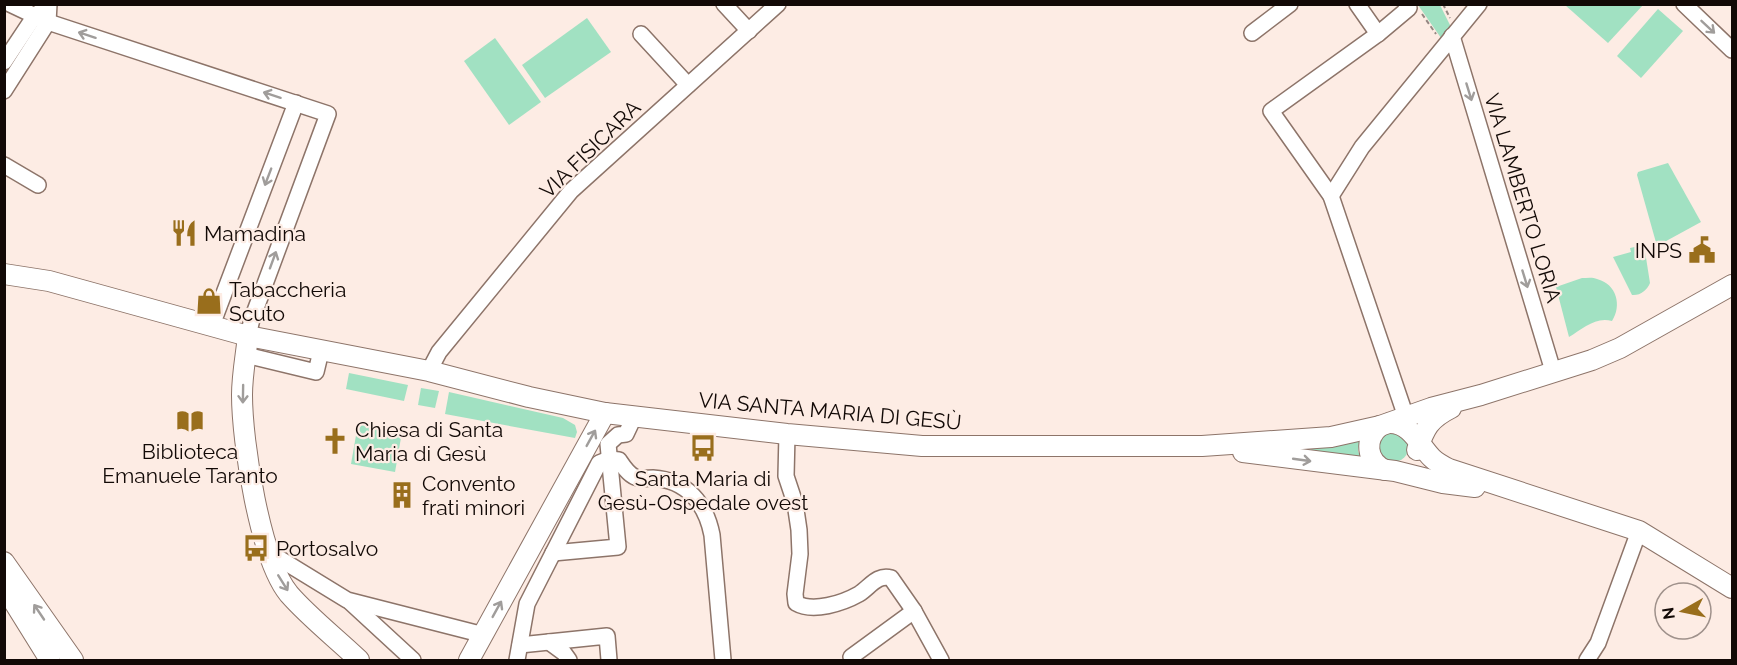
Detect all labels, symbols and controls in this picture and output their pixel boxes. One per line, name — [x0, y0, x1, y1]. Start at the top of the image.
one-way arrow — [1701, 20, 1716, 34]
one-way arrow — [78, 29, 97, 40]
one-way arrow — [1464, 82, 1475, 101]
one-way arrow — [263, 89, 282, 100]
street label: VIA LAMBERTO LORIA — [1479, 90, 1567, 306]
street label: VIA FISICARA — [535, 95, 645, 203]
one-way arrow — [262, 167, 273, 186]
restaurant icon: Mamadina — [169, 218, 199, 248]
place label: Mamadina — [204, 221, 306, 246]
public building icon: INPS — [1687, 235, 1717, 265]
place label: INPS — [1635, 238, 1682, 263]
one-way arrow — [269, 252, 280, 270]
one-way arrow — [1520, 269, 1531, 288]
place label: Tabaccheria Scuto — [229, 277, 346, 326]
shop icon: Tabaccheria Scuto — [194, 286, 224, 316]
one-way arrow — [237, 383, 248, 403]
street label: VIA SANTA MARIA DI GESÙ — [697, 387, 963, 435]
library icon: Biblioteca Emanuele Taranto — [175, 406, 205, 436]
place label: Chiesa di Santa Maria di Gesù — [355, 417, 503, 466]
church icon: Chiesa di Santa Maria di Gesù — [320, 426, 350, 456]
one-way arrow — [585, 430, 597, 447]
bus stop icon: Santa Maria di Gesù-Ospedale ovest — [688, 433, 718, 463]
place label: Biblioteca Emanuele Taranto — [102, 439, 278, 488]
one-way arrow — [1291, 454, 1311, 465]
place label: Santa Maria di Gesù-Ospedale ovest — [598, 466, 808, 515]
place label: Convento frati minori — [422, 471, 525, 520]
building icon: Convento frati minori — [387, 480, 417, 510]
bus stop icon: Portosalvo — [241, 533, 271, 563]
place label: Portosalvo — [276, 536, 378, 561]
one-way arrow — [277, 574, 289, 591]
north arrow — [1653, 581, 1713, 641]
one-way arrow — [491, 601, 503, 618]
one-way arrow — [33, 604, 46, 621]
text: N — [1658, 606, 1679, 621]

